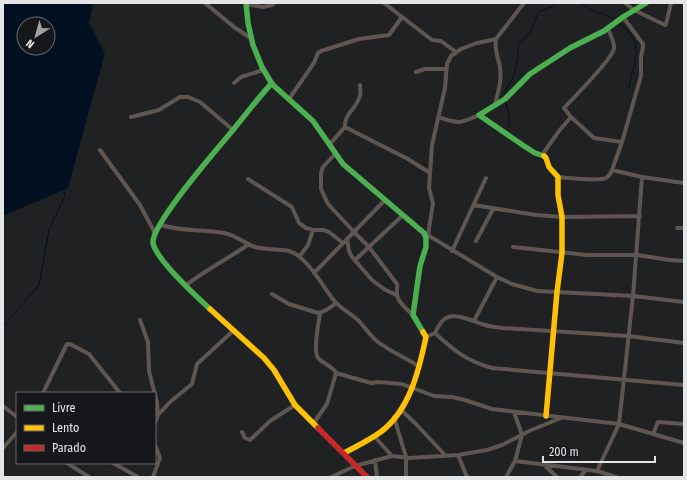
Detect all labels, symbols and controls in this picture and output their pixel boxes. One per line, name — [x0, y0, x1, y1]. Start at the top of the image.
north arrow — [16, 16, 56, 56]
text: N — [24, 36, 37, 51]
legend — [16, 392, 156, 464]
text: Livre — [52, 401, 76, 415]
text: Lento — [52, 421, 79, 435]
scale bar — [543, 438, 655, 464]
text: Parado — [52, 441, 86, 455]
text: 200 m — [549, 445, 579, 459]

